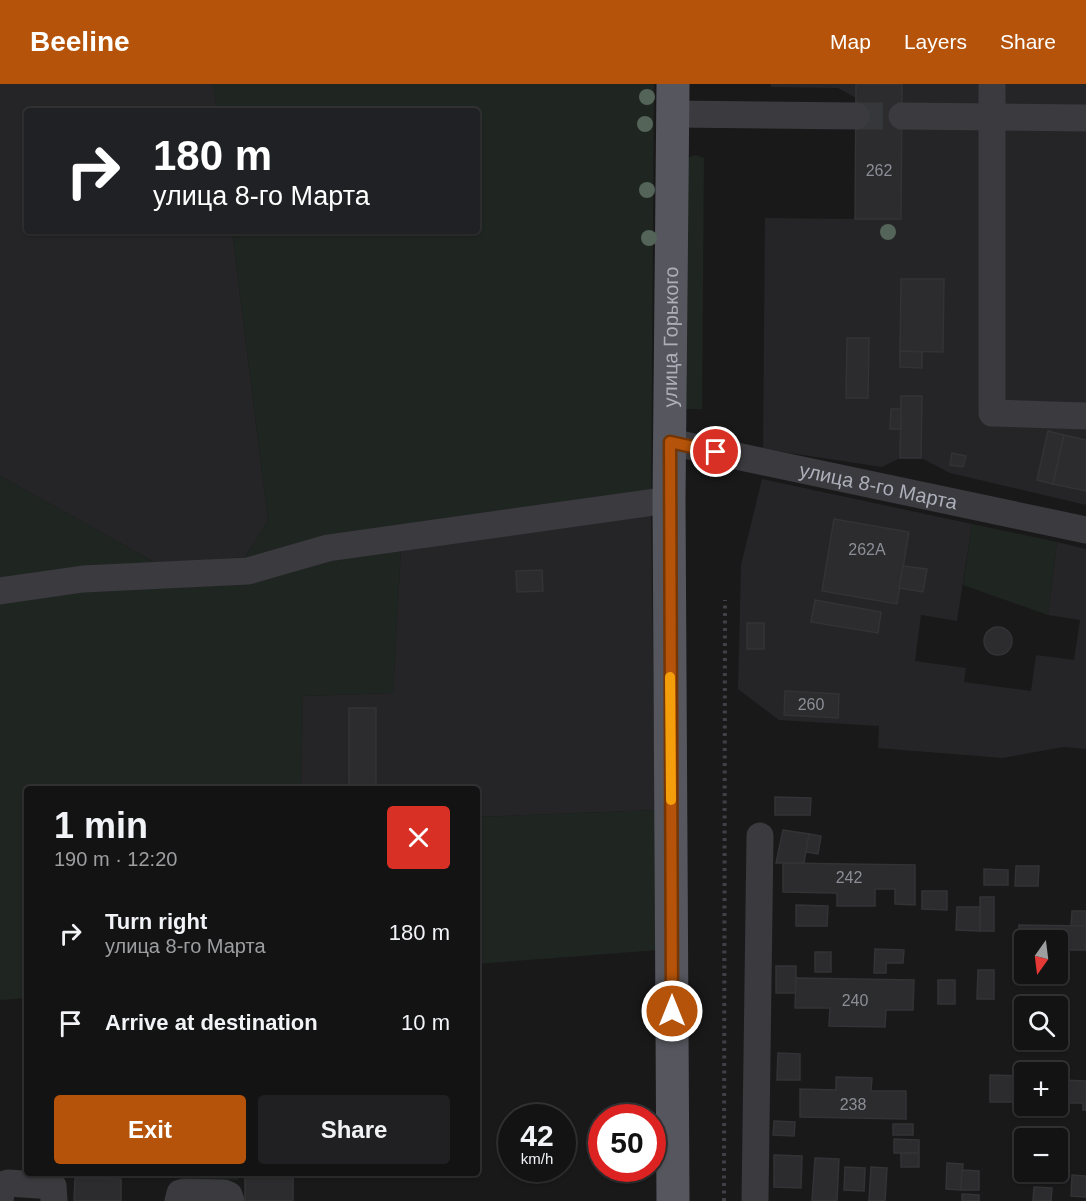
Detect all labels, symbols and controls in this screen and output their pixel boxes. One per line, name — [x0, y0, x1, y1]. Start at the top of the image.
text: Beeline — [30, 26, 130, 57]
text: Map — [830, 30, 871, 53]
text: Layers — [904, 30, 967, 53]
text: Share — [1000, 30, 1056, 53]
icon: right — [54, 132, 132, 210]
text: 180 m — [153, 132, 272, 179]
house number: 262 — [866, 162, 892, 179]
text: улица 8-го Марта — [153, 181, 370, 211]
street label: улица Горького — [659, 267, 682, 408]
pin — [690, 426, 741, 477]
icon: arrive — [699, 435, 732, 468]
street label: улица 8-го Марта — [798, 459, 960, 514]
house number: 262А — [848, 541, 886, 558]
house number: 260 — [798, 696, 824, 713]
text: 1 min — [54, 805, 148, 846]
button: close — [387, 806, 450, 869]
text: 190 m · 12:20 — [54, 848, 177, 870]
house number: 242 — [836, 869, 862, 886]
text: Turn right — [105, 909, 207, 934]
icon: right — [54, 917, 87, 950]
text: 180 m — [389, 920, 450, 945]
north arrow — [1014, 930, 1068, 984]
map controls — [1014, 930, 1068, 1182]
text: улица 8-го Марта — [105, 935, 266, 957]
position arrow — [640, 979, 704, 1043]
house number: 240 — [842, 992, 868, 1009]
button: search — [1014, 996, 1068, 1050]
icon: arrive — [54, 1007, 87, 1040]
text: Arrive at destination — [105, 1010, 318, 1035]
text: 10 m — [401, 1010, 450, 1035]
button: + — [1014, 1062, 1068, 1116]
button: Exit — [54, 1095, 246, 1164]
button: Share — [258, 1095, 450, 1164]
house number: 238 — [840, 1096, 866, 1113]
speed limit sign: 50 — [588, 1104, 666, 1182]
text: 42 — [520, 1119, 554, 1152]
button: − — [1014, 1128, 1068, 1182]
text: km/h — [521, 1150, 553, 1167]

